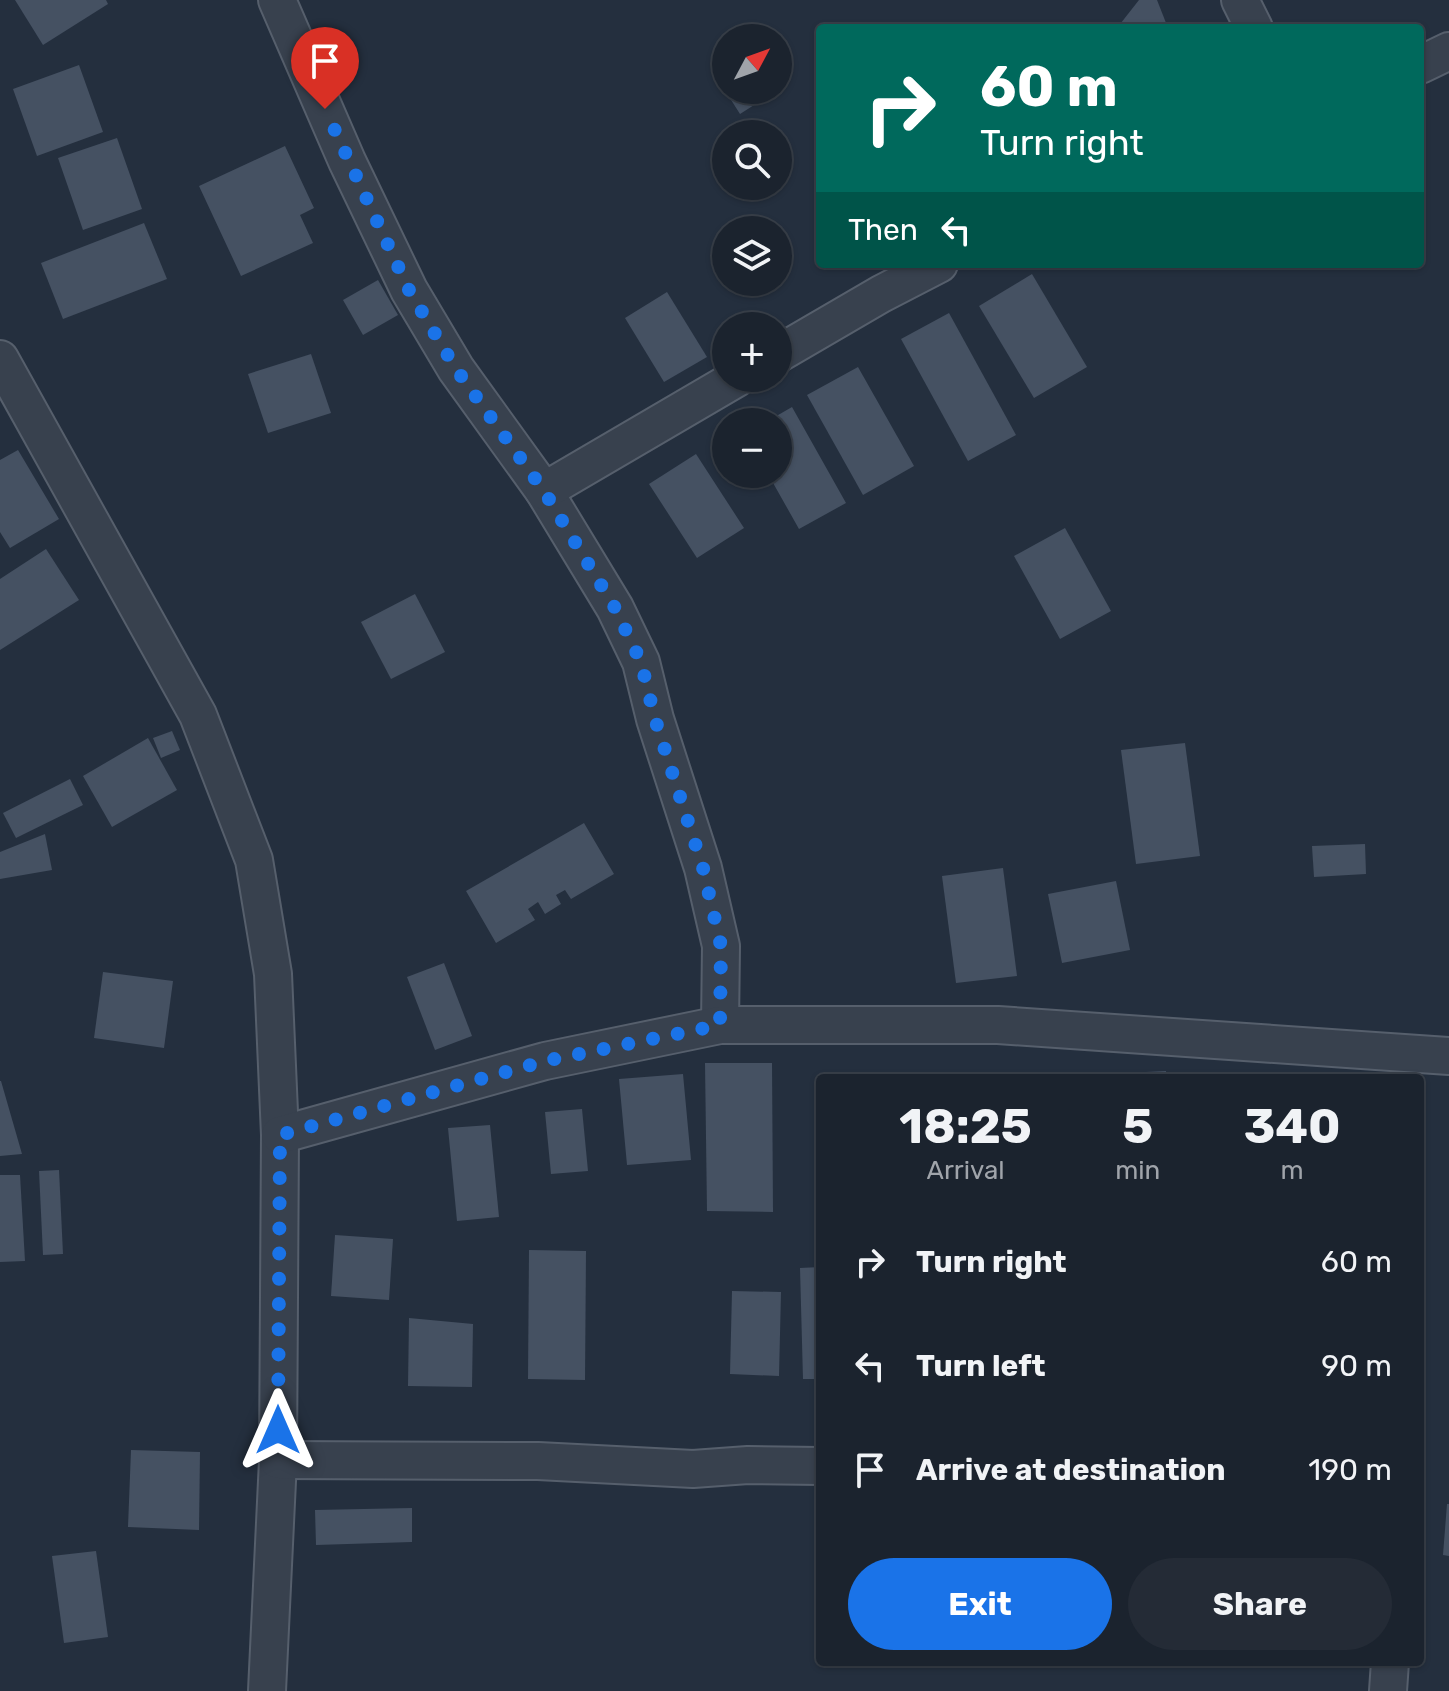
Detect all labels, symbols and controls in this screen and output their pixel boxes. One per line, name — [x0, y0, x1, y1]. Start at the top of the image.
north arrow — [712, 24, 792, 104]
map controls — [712, 24, 792, 488]
pin — [291, 27, 359, 109]
icon: arrive — [303, 39, 347, 83]
text: 60 m — [980, 54, 1118, 120]
icon: right — [848, 56, 952, 160]
button: search — [712, 120, 792, 200]
text: Turn right — [980, 121, 1144, 164]
icon: left — [934, 208, 978, 252]
text: Then — [848, 212, 918, 248]
button: layers — [712, 216, 792, 296]
button: + — [712, 312, 792, 392]
button: − — [712, 408, 792, 488]
text: 18:25 — [899, 1098, 1032, 1155]
text: 5 — [1122, 1098, 1153, 1155]
text: 340 — [1244, 1098, 1341, 1155]
text: Arrival — [927, 1155, 1005, 1186]
text: min — [1115, 1155, 1160, 1186]
text: m — [1281, 1155, 1304, 1186]
icon: right — [848, 1240, 892, 1284]
text: Turn right — [916, 1244, 1067, 1280]
text: 60 m — [1321, 1244, 1392, 1280]
icon: left — [848, 1344, 892, 1388]
text: Turn left — [916, 1348, 1046, 1384]
text: 90 m — [1321, 1348, 1392, 1384]
position arrow — [236, 1388, 320, 1472]
icon: arrive — [848, 1448, 892, 1492]
text: Arrive at destination — [916, 1452, 1226, 1488]
text: 190 m — [1308, 1452, 1392, 1488]
button: Exit — [848, 1558, 1112, 1650]
button: Share — [1128, 1558, 1392, 1650]

